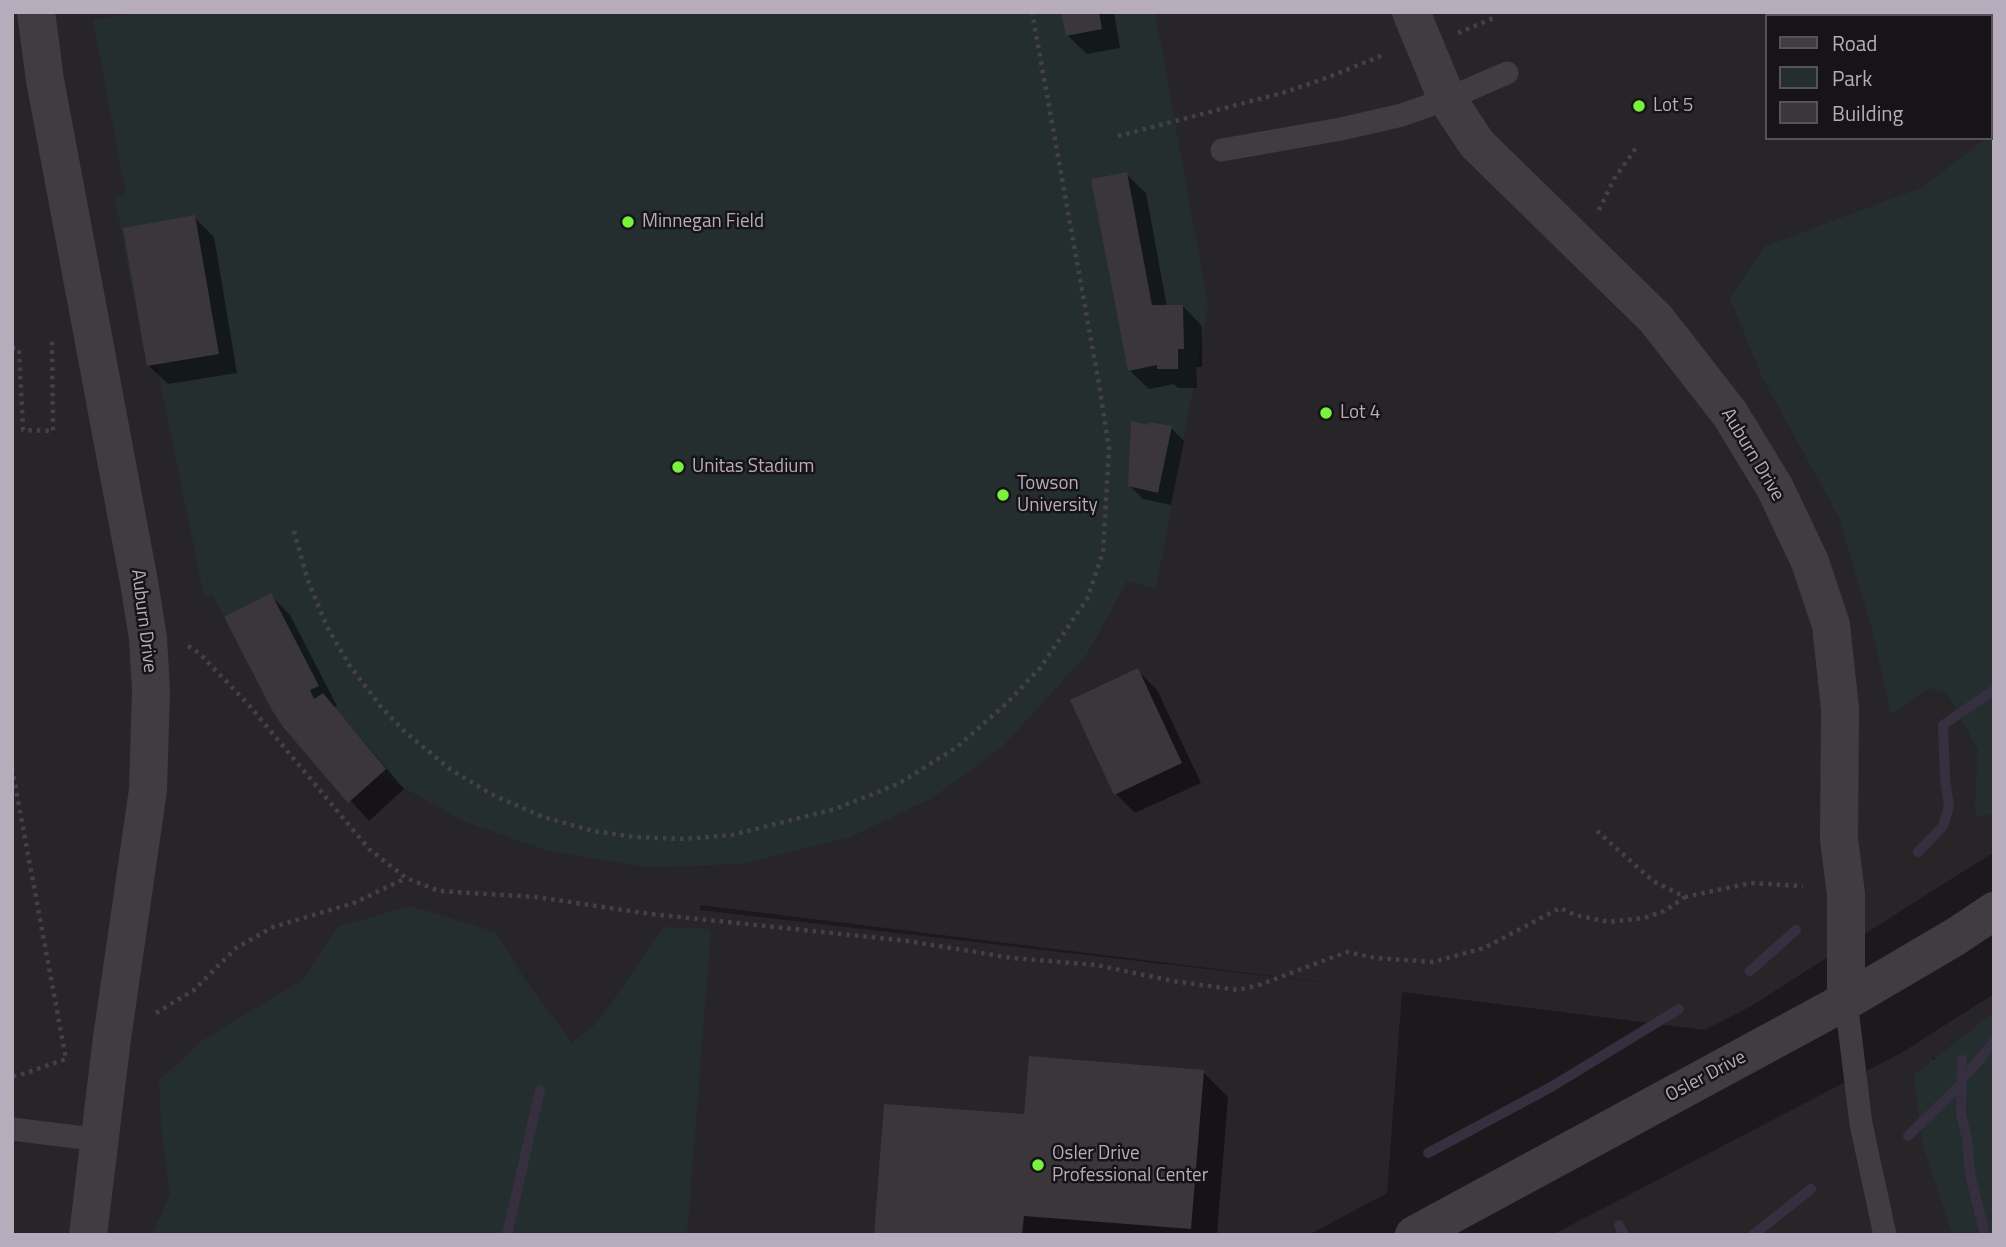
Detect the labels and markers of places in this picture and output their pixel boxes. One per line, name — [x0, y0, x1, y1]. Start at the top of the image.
place label: Lot 5 — [1653, 95, 1693, 117]
marker: Lot 5 — [1631, 98, 1647, 114]
place label: Minnegan Field — [642, 211, 764, 233]
marker: Minnegan Field — [620, 214, 636, 230]
place label: Lot 4 — [1340, 402, 1380, 424]
marker: Lot 4 — [1318, 405, 1334, 421]
place label: Unitas Stadium — [692, 456, 814, 478]
marker: Unitas Stadium — [670, 459, 686, 475]
place label: Towson University — [1017, 473, 1098, 517]
marker: Towson University — [995, 487, 1011, 503]
place label: Osler Drive Professional Center — [1052, 1143, 1208, 1187]
marker: Osler Drive Professional Center — [1030, 1157, 1046, 1173]

